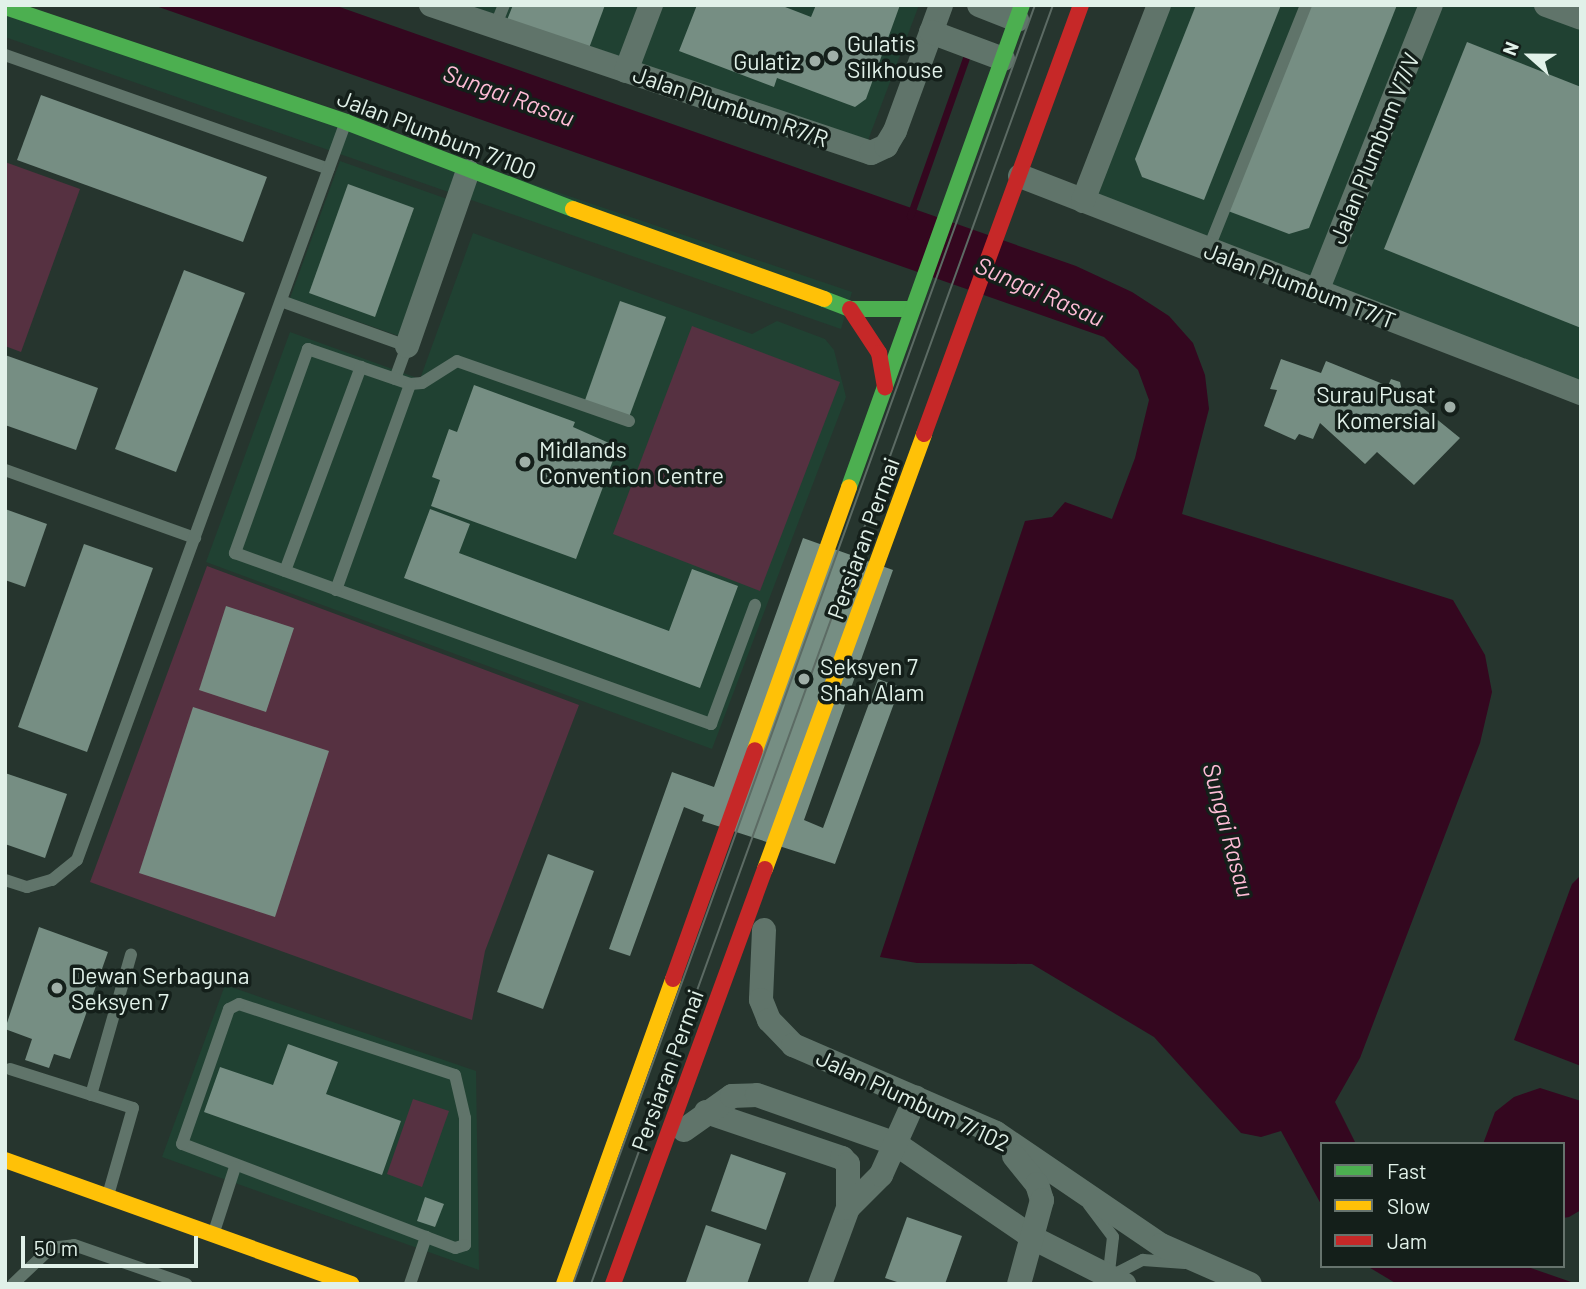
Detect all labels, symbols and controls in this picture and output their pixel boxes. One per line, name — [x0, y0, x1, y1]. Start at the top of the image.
north arrow — [1495, 21, 1565, 91]
place label: Gulatis Silkhouse — [847, 29, 944, 83]
text: N — [1497, 38, 1523, 58]
place label: Gulatiz — [733, 47, 801, 75]
marker: Gulatis Silkhouse — [825, 48, 841, 64]
street label: Jalan Plumbum V7/V — [1323, 48, 1425, 248]
marker: Gulatiz — [807, 53, 823, 69]
water label: Sungai Rasau — [439, 58, 579, 132]
street label: Jalan Plumbum R7/R — [630, 60, 832, 152]
street label: Jalan Plumbum 7/100 — [334, 83, 540, 185]
street label: Jalan Plumbum T7/T — [1200, 236, 1400, 334]
water label: Sungai Rasau — [971, 250, 1109, 332]
place label: Surau Pusat Komersial — [1316, 380, 1436, 434]
marker: Surau Pusat Komersial — [1442, 399, 1458, 415]
place label: Midlands Convention Centre — [539, 435, 724, 489]
street label: Persiaran Permai — [821, 453, 905, 623]
marker: Midlands Convention Centre — [517, 454, 533, 470]
place label: Seksyen 7 Shah Alam — [820, 652, 925, 706]
marker: Seksyen 7 Shah Alam — [794, 669, 814, 689]
water label: Sungai Rasau — [1197, 760, 1261, 900]
place label: Dewan Serbaguna Seksyen 7 — [71, 961, 249, 1015]
marker: Dewan Serbaguna Seksyen 7 — [49, 980, 65, 996]
street label: Persiaran Permai — [625, 985, 709, 1155]
street label: Jalan Plumbum 7/102 — [812, 1043, 1014, 1157]
legend — [1320, 1142, 1565, 1268]
text: Fast — [1387, 1158, 1427, 1183]
text: Slow — [1387, 1193, 1430, 1218]
scale bar — [24, 1222, 201, 1266]
text: Jam — [1387, 1228, 1427, 1253]
text: 50 m — [34, 1235, 78, 1260]

